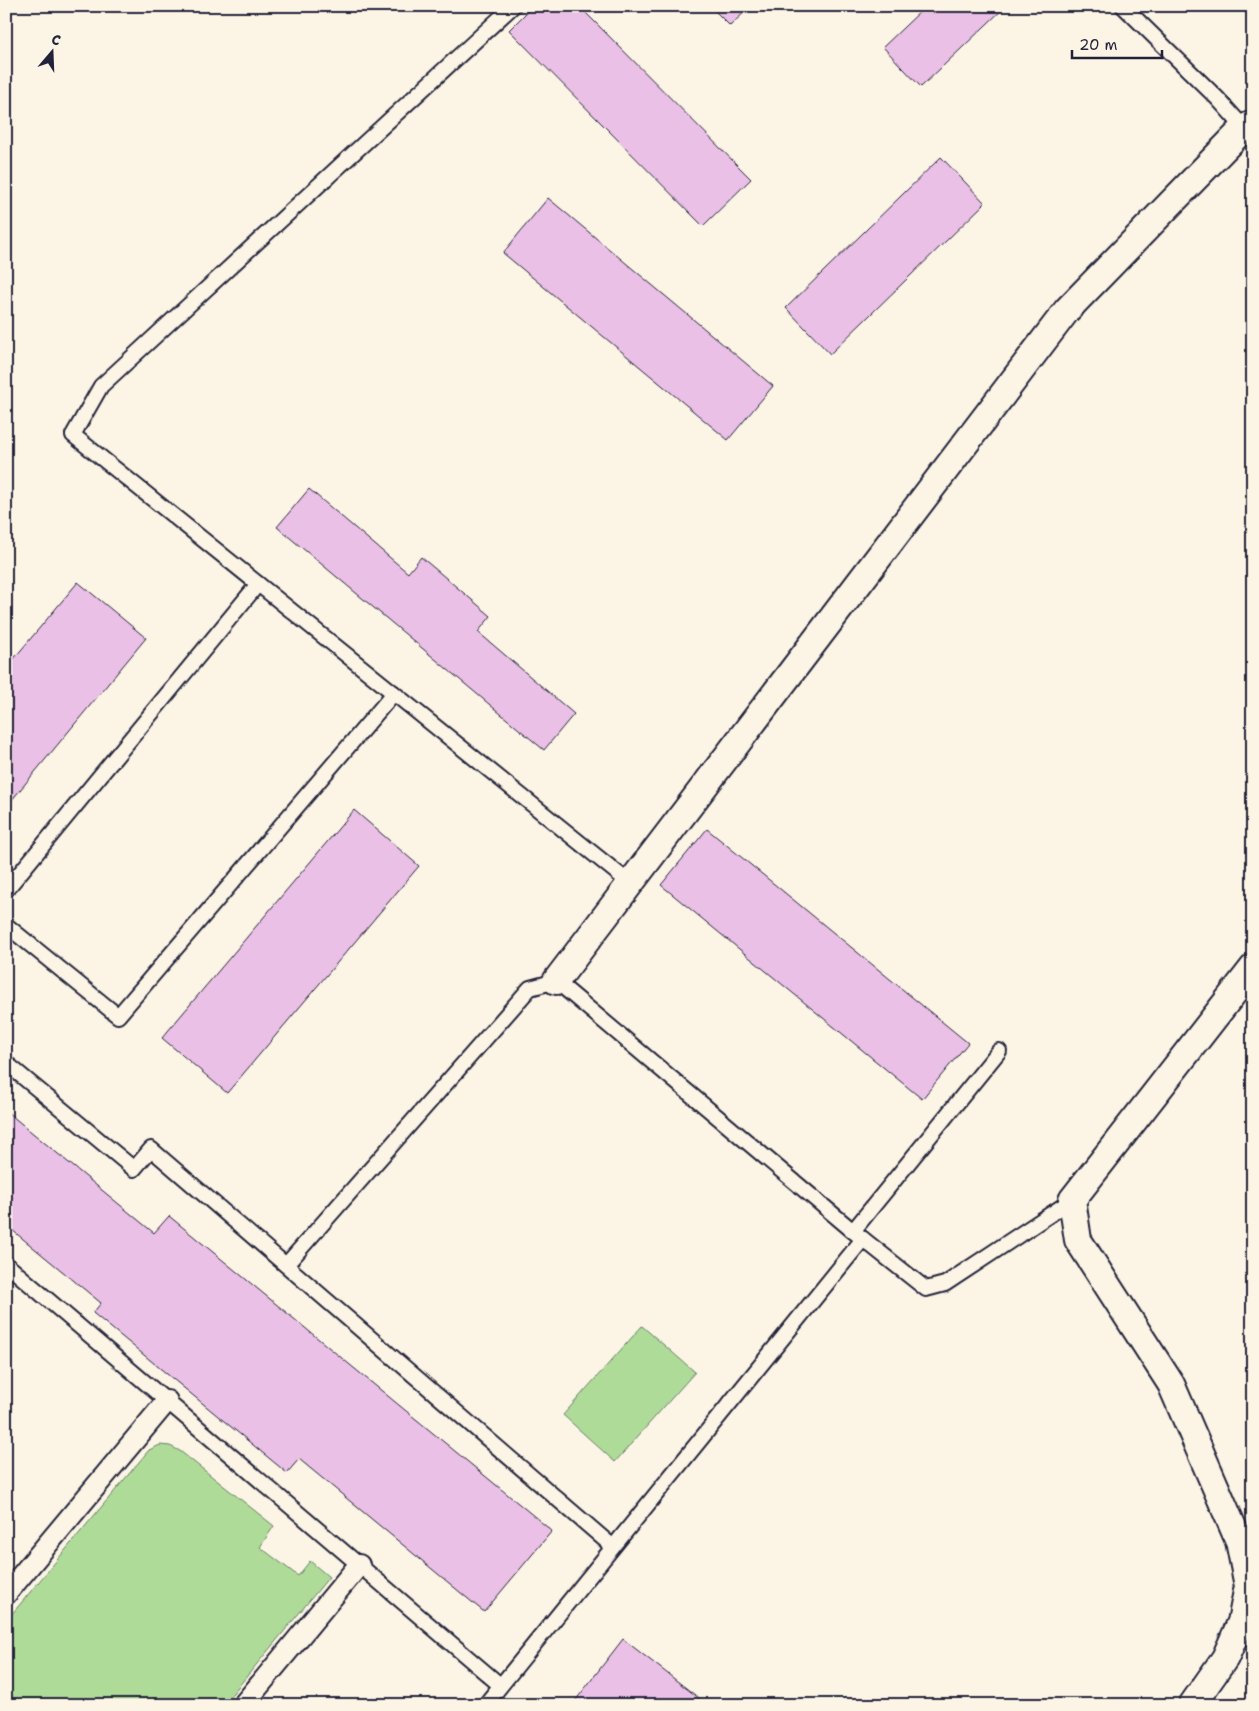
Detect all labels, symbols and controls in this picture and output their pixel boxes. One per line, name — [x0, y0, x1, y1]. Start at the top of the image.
north arrow — [28, 28, 78, 78]
scale bar — [1072, 28, 1162, 60]
text: С — [49, 30, 63, 50]
text: 20 m — [1079, 35, 1118, 55]

